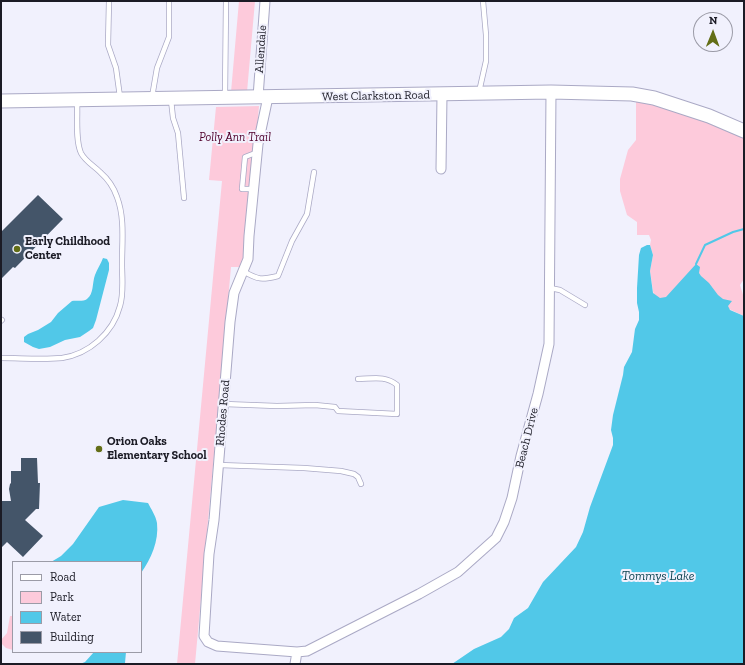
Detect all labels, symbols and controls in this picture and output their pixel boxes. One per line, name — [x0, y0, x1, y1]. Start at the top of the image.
north arrow — [693, 12, 733, 52]
text: N — [709, 14, 718, 27]
street label: Allendale — [252, 25, 270, 73]
street label: West Clarkston Road — [322, 88, 430, 104]
park label: Polly Ann Trail — [199, 131, 271, 145]
place label: Early Childhood Center — [25, 235, 110, 263]
marker: Early Childhood Center — [12, 244, 22, 254]
street label: Rhodes Road — [213, 379, 233, 447]
street label: Beach Drive — [513, 406, 541, 470]
place label: Orion Oaks Elementary School — [107, 435, 207, 463]
marker: Orion Oaks Elementary School — [94, 444, 104, 454]
legend — [12, 561, 142, 653]
water label: Tommys Lake — [622, 568, 694, 584]
text: Road — [50, 570, 76, 584]
text: Park — [50, 590, 74, 604]
text: Water — [50, 610, 82, 624]
text: Building — [50, 630, 94, 644]

